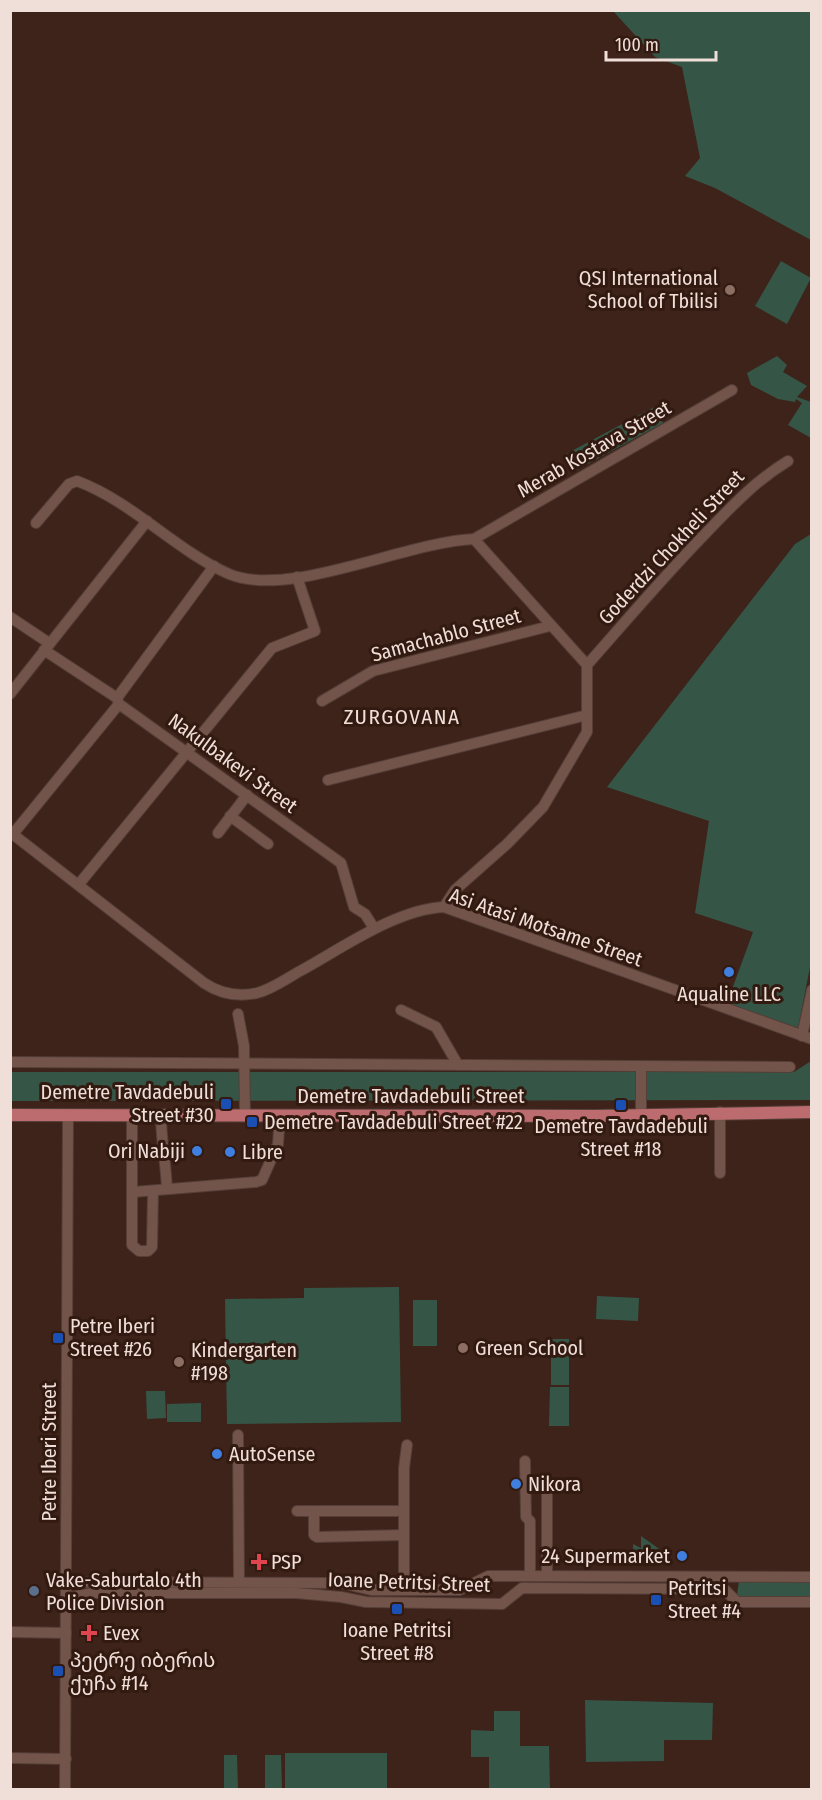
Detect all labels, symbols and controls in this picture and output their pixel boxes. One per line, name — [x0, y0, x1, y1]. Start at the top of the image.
scale bar — [606, 24, 716, 62]
text: 100 m — [615, 34, 659, 56]
place label: QSI International School of Tbilisi — [579, 266, 718, 313]
marker: QSI International School of Tbilisi — [723, 283, 737, 297]
street label: Merab Kostava Street — [513, 395, 675, 503]
street label: Goderdzi Chokheli Street — [593, 464, 749, 629]
street label: Samachablo Street — [369, 603, 524, 667]
district label: ZURGOVANA — [343, 704, 461, 730]
street label: Nakulbakevi Street — [164, 708, 303, 818]
street label: Asi Atasi Motsame Street — [446, 883, 646, 971]
marker: Aqualine LLC — [722, 965, 736, 979]
place label: Aqualine LLC — [677, 982, 781, 1006]
place label: Demetre Tavdadebuli Street #30 — [41, 1080, 214, 1127]
street label: Demetre Tavdadebuli Street — [297, 1084, 525, 1108]
marker: Demetre Tavdadebuli Street #30 — [219, 1097, 233, 1111]
marker: Demetre Tavdadebuli Street #18 — [614, 1098, 628, 1112]
place label: Demetre Tavdadebuli Street #22 — [264, 1110, 523, 1134]
place label: Demetre Tavdadebuli Street #18 — [534, 1114, 708, 1161]
marker: Demetre Tavdadebuli Street #22 — [245, 1115, 259, 1129]
place label: Ori Nabiji — [108, 1139, 185, 1163]
place label: Libre — [242, 1140, 283, 1164]
marker: Ori Nabiji — [190, 1144, 204, 1158]
marker: Libre — [223, 1145, 237, 1159]
place label: Petre Iberi Street #26 — [70, 1314, 155, 1361]
marker: Petre Iberi Street #26 — [51, 1331, 65, 1345]
place label: Green School — [475, 1336, 583, 1360]
place label: Kindergarten #198 — [191, 1338, 297, 1385]
marker: Green School — [456, 1341, 470, 1355]
marker: Kindergarten #198 — [172, 1355, 186, 1369]
street label: Petre Iberi Street — [37, 1382, 61, 1521]
place label: AutoSense — [229, 1442, 316, 1466]
marker: AutoSense — [210, 1447, 224, 1461]
place label: Nikora — [528, 1472, 581, 1496]
marker: Nikora — [509, 1477, 523, 1491]
place label: 24 Supermarket — [542, 1544, 670, 1568]
marker: 24 Supermarket — [675, 1549, 689, 1563]
place label: PSP — [271, 1550, 301, 1574]
marker: PSP — [252, 1555, 266, 1569]
street label: Ioane Petritsi Street — [327, 1567, 491, 1597]
place label: Vake-Saburtalo 4th Police Division — [46, 1568, 202, 1615]
place label: Petritsi Street #4 — [668, 1576, 741, 1623]
marker: Vake-Saburtalo 4th Police Division — [27, 1584, 41, 1598]
marker: Petritsi Street #4 — [649, 1593, 663, 1607]
marker: Ioane Petritsi Street #8 — [390, 1602, 404, 1616]
place label: Ioane Petritsi Street #8 — [343, 1618, 451, 1665]
place label: Evex — [103, 1621, 139, 1645]
marker: Evex — [80, 1624, 98, 1642]
place label: პეტრე იბერის ქუჩა #14 — [70, 1648, 215, 1695]
marker: პეტრე იბერის ქუჩა #14 — [51, 1664, 65, 1678]

